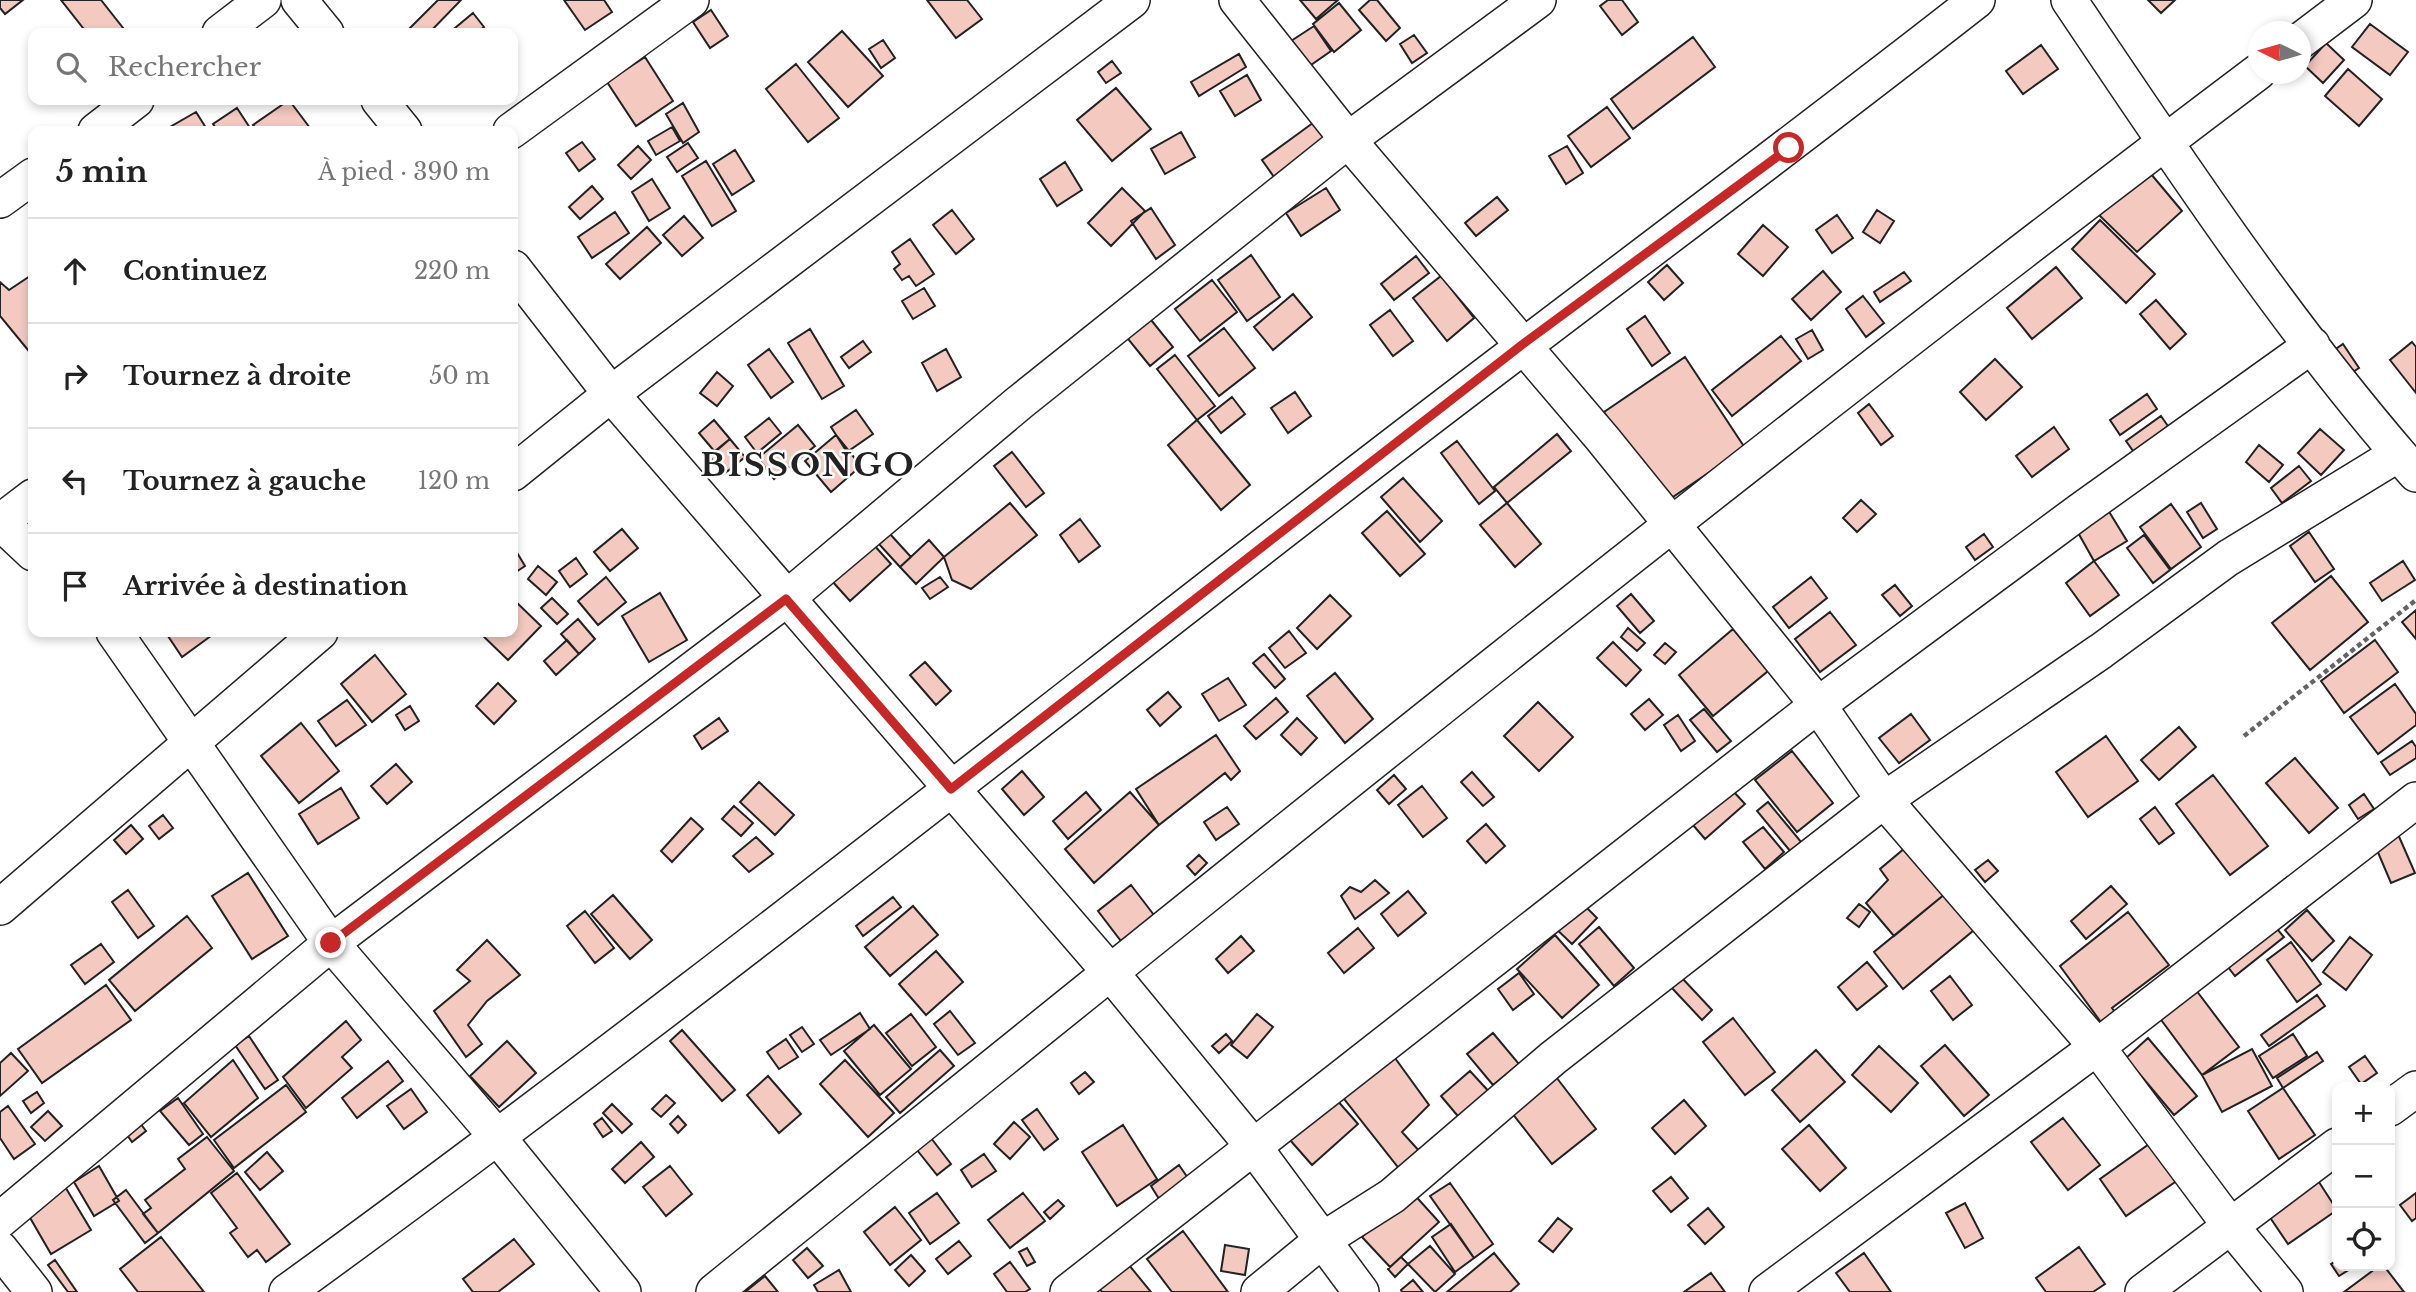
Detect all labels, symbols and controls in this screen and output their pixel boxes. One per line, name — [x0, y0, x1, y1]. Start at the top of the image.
north arrow — [2248, 21, 2311, 84]
search box — [28, 28, 518, 105]
icon: search — [52, 48, 90, 86]
text: Rechercher — [108, 51, 261, 83]
route start — [1773, 132, 1804, 163]
text: 5 min — [56, 153, 148, 190]
text: À pied · 390 m — [318, 158, 490, 186]
icon: ahead — [56, 252, 94, 290]
text: Continuez — [123, 255, 267, 287]
text: 220 m — [414, 257, 490, 285]
icon: right — [56, 357, 94, 395]
text: Tournez à droite — [123, 360, 351, 392]
text: 50 m — [429, 362, 490, 390]
district label: BISSONGO — [700, 445, 916, 485]
icon: left — [56, 462, 94, 500]
text: Tournez à gauche — [123, 465, 366, 497]
text: 120 m — [418, 467, 490, 495]
icon: arrive — [56, 567, 94, 605]
text: Arrivée à destination — [123, 570, 408, 602]
route end — [315, 927, 346, 958]
map controls — [2332, 1082, 2395, 1271]
button: + — [2332, 1082, 2395, 1145]
button: − — [2332, 1145, 2395, 1208]
button: locate — [2332, 1208, 2395, 1271]

